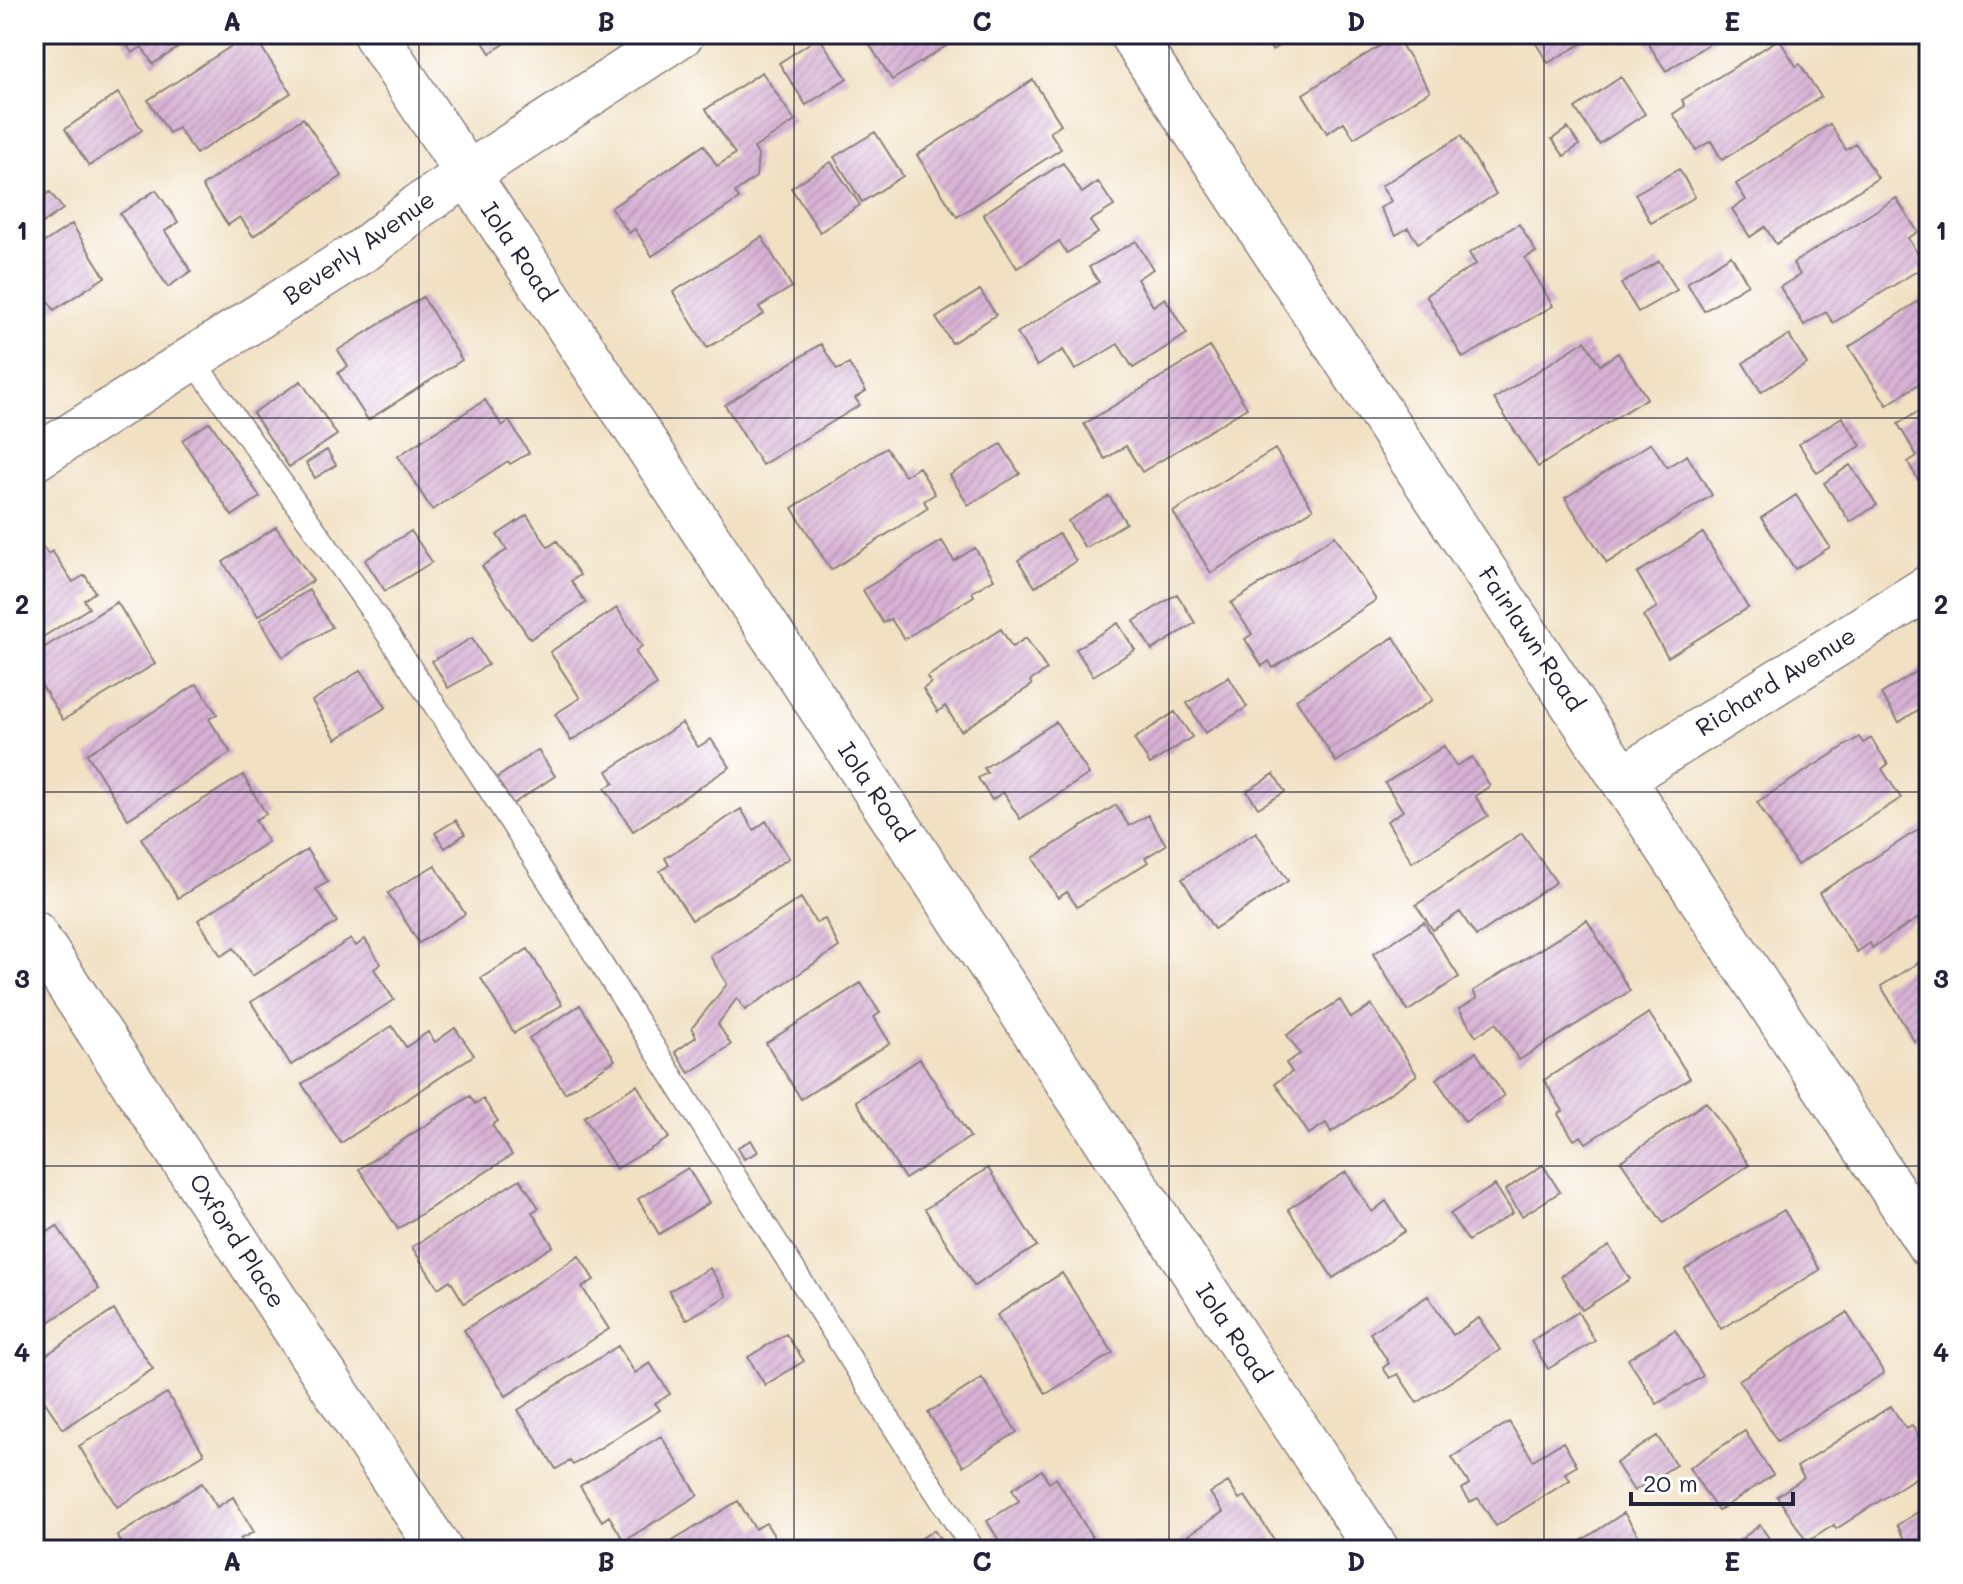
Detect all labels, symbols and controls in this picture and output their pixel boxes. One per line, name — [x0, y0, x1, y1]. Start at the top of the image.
text: A — [223, 4, 241, 38]
text: B — [597, 4, 615, 38]
text: C — [972, 4, 992, 38]
text: D — [1347, 4, 1365, 38]
text: E — [1724, 4, 1740, 38]
street label: Beverly Avenue — [276, 183, 440, 311]
street label: Iola Road — [475, 196, 564, 307]
text: 1 — [16, 213, 28, 247]
text: 1 — [1935, 213, 1947, 247]
street label: Fairlawn Road — [1472, 560, 1592, 717]
text: 2 — [15, 587, 29, 621]
text: 2 — [1934, 587, 1948, 621]
street label: Richard Avenue — [1689, 619, 1861, 742]
street label: Iola Road — [832, 736, 921, 847]
text: 3 — [14, 961, 30, 995]
text: 3 — [1933, 961, 1949, 995]
street label: Oxford Place — [183, 1167, 293, 1313]
street label: Iola Road — [1190, 1277, 1279, 1388]
text: 4 — [14, 1335, 30, 1369]
text: 4 — [1933, 1335, 1949, 1369]
scale bar — [1631, 1456, 1793, 1506]
text: 20 m — [1643, 1467, 1698, 1498]
text: A — [223, 1544, 241, 1578]
text: B — [597, 1544, 615, 1578]
text: C — [972, 1544, 992, 1578]
text: D — [1347, 1544, 1365, 1578]
text: E — [1724, 1544, 1740, 1578]

